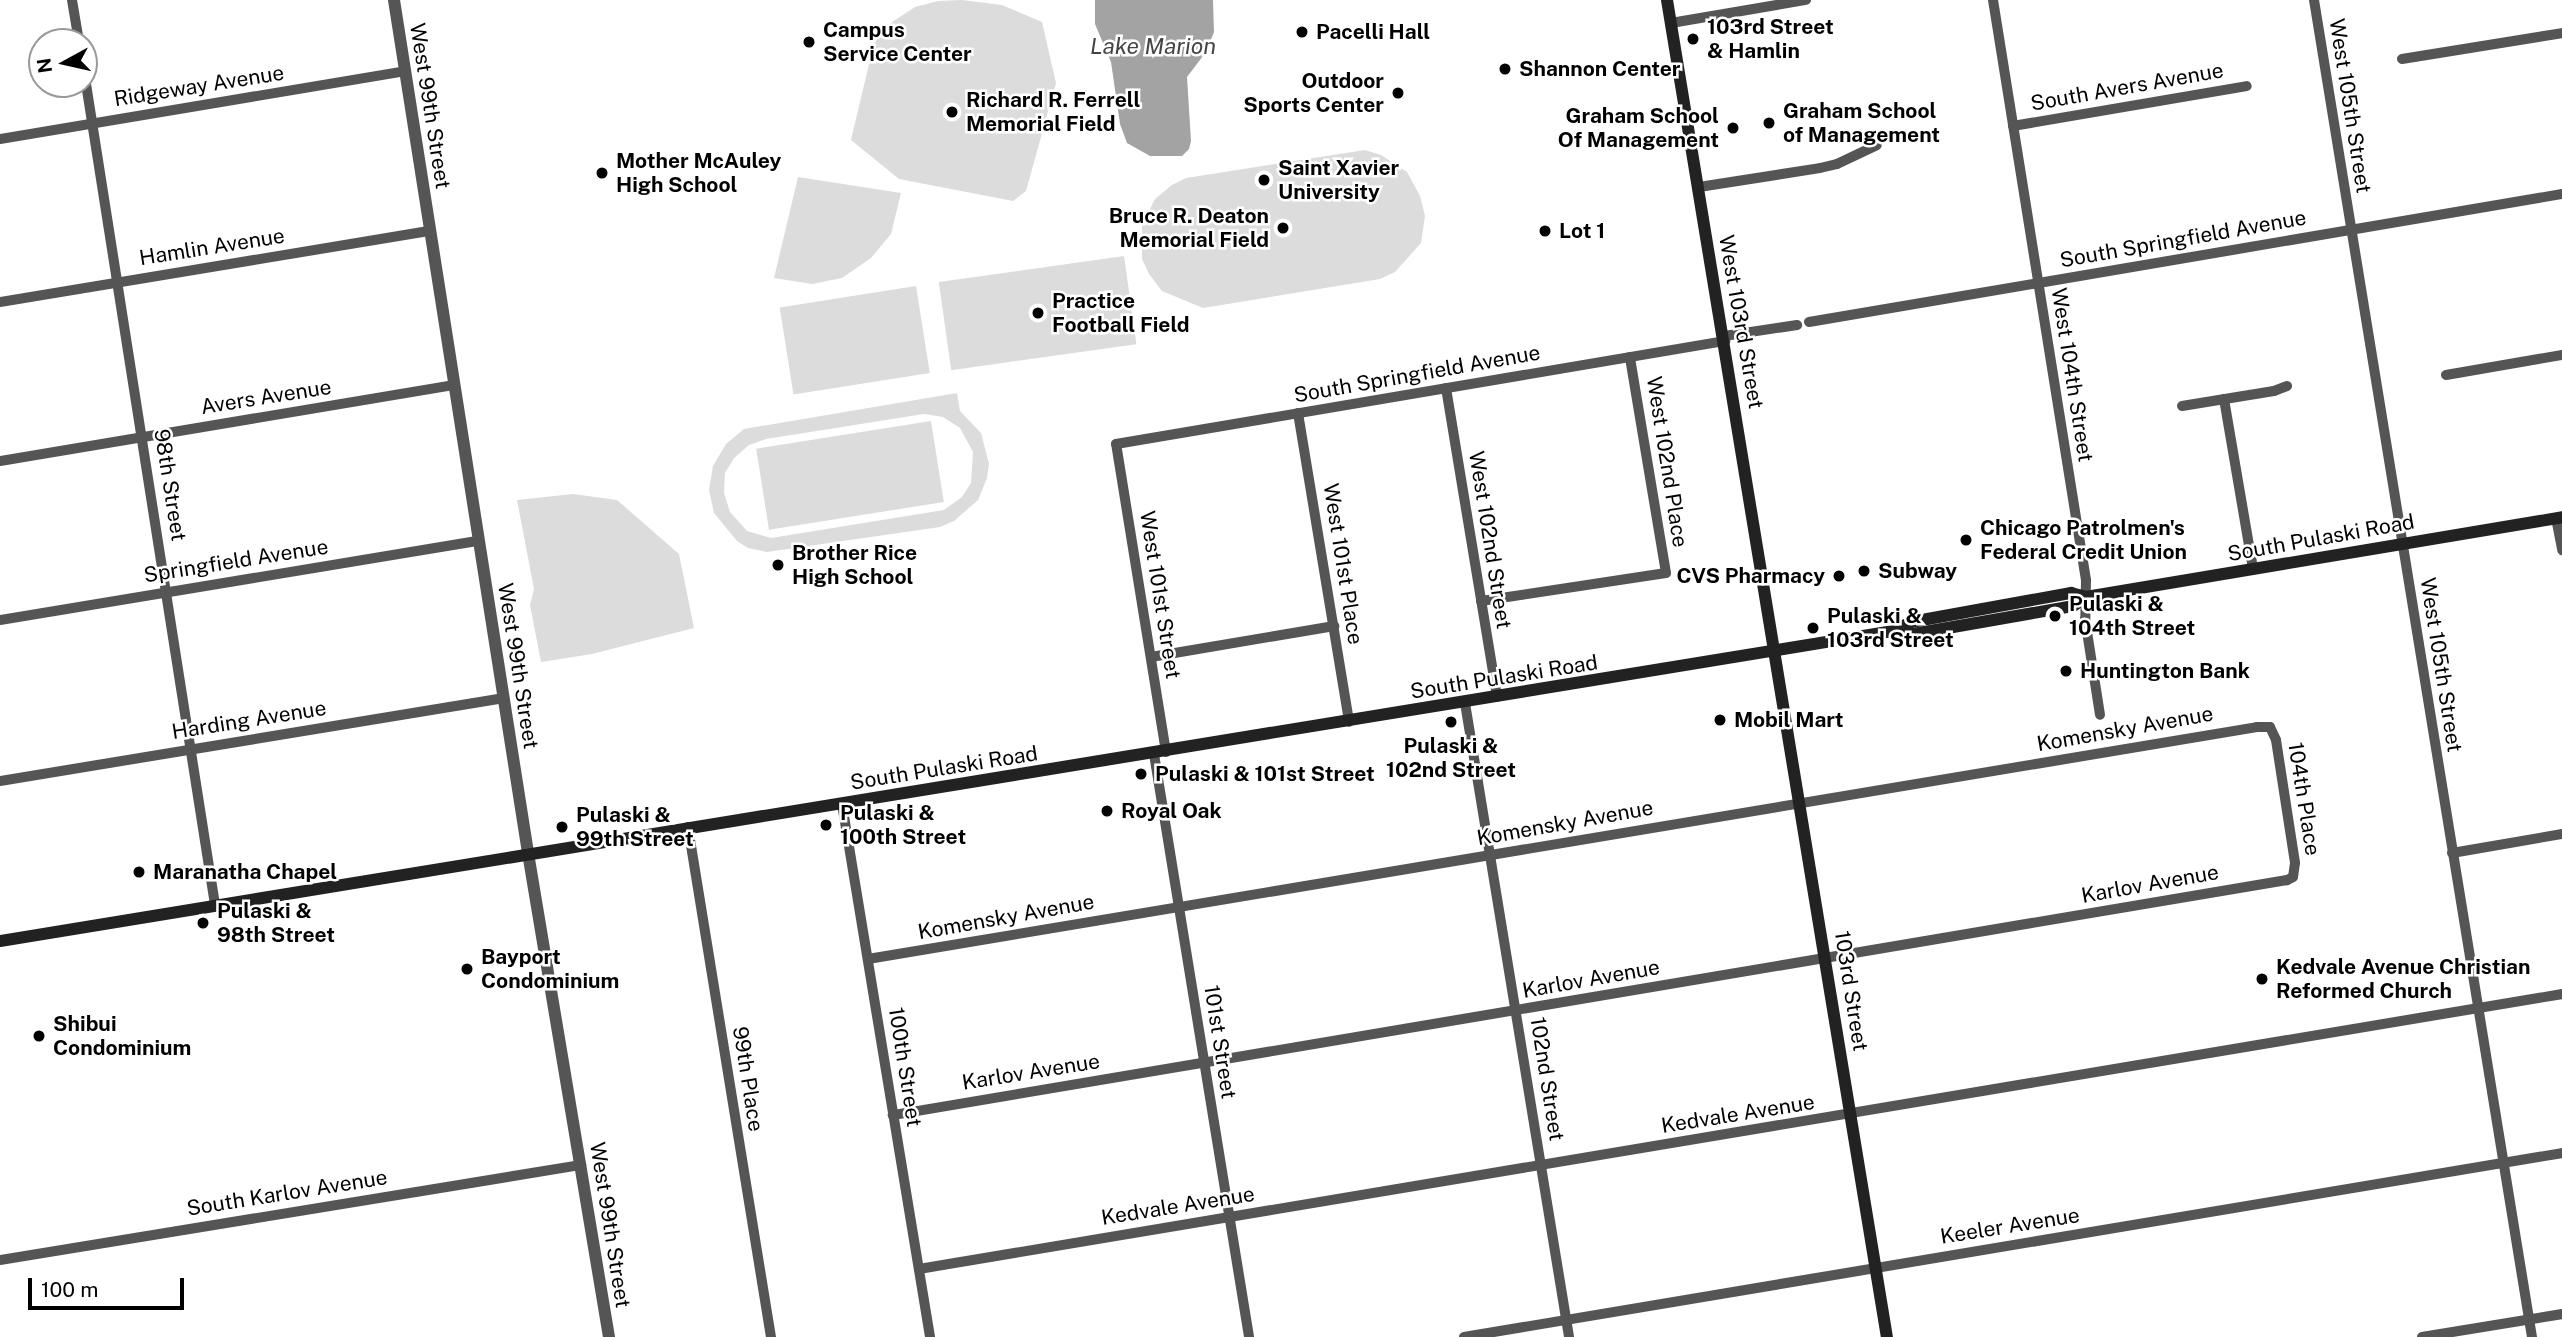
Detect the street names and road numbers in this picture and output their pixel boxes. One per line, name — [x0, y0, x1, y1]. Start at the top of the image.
street label: West 105th Street — [2324, 17, 2376, 195]
street label: West 99th Street — [404, 21, 456, 191]
street label: South Avers Avenue — [2029, 58, 2225, 116]
street label: Ridgeway Avenue — [112, 60, 286, 112]
street label: South Springfield Avenue — [2058, 205, 2308, 273]
street label: Hamlin Avenue — [138, 223, 286, 271]
street label: West 103rd Street — [1713, 233, 1769, 411]
street label: West 104th Street — [2046, 286, 2098, 464]
street label: South Springfield Avenue — [1292, 340, 1542, 408]
street label: Avers Avenue — [199, 374, 333, 420]
street label: West 102nd Place — [1641, 375, 1693, 549]
street label: 98th Street — [149, 427, 191, 543]
street label: West 102nd Street — [1464, 449, 1516, 631]
street label: West 101st Place — [1318, 482, 1368, 646]
street label: West 101st Street — [1134, 509, 1186, 681]
street label: South Pulaski Road — [2226, 509, 2416, 567]
street label: Springfield Avenue — [142, 534, 330, 588]
street label: West 105th Street — [2415, 576, 2467, 754]
street label: West 99th Street — [492, 581, 544, 751]
street label: South Pulaski Road — [1409, 650, 1599, 704]
street label: Harding Avenue — [170, 695, 328, 745]
street label: Komensky Avenue — [2035, 701, 2215, 757]
street label: South Pulaski Road — [849, 741, 1039, 795]
street label: 104th Place — [2283, 741, 2325, 857]
street label: Komensky Avenue — [1475, 795, 1655, 851]
street label: Karlov Avenue — [2079, 859, 2221, 909]
street label: Komensky Avenue — [916, 889, 1096, 945]
street label: 103rd Street — [1829, 929, 1873, 1053]
street label: Karlov Avenue — [1520, 954, 1662, 1004]
street label: 101st Street — [1199, 983, 1241, 1101]
street label: 100th Street — [883, 1005, 927, 1129]
street label: 102nd Street — [1525, 1015, 1569, 1143]
street label: 99th Place — [727, 1025, 769, 1133]
street label: Karlov Avenue — [960, 1049, 1102, 1095]
street label: Kedvale Avenue — [1659, 1089, 1817, 1139]
street label: West 99th Street — [584, 1140, 636, 1310]
street label: South Karlov Avenue — [185, 1165, 389, 1221]
street label: Kedvale Avenue — [1099, 1181, 1257, 1231]
street label: Keeler Avenue — [1939, 1203, 2081, 1249]

